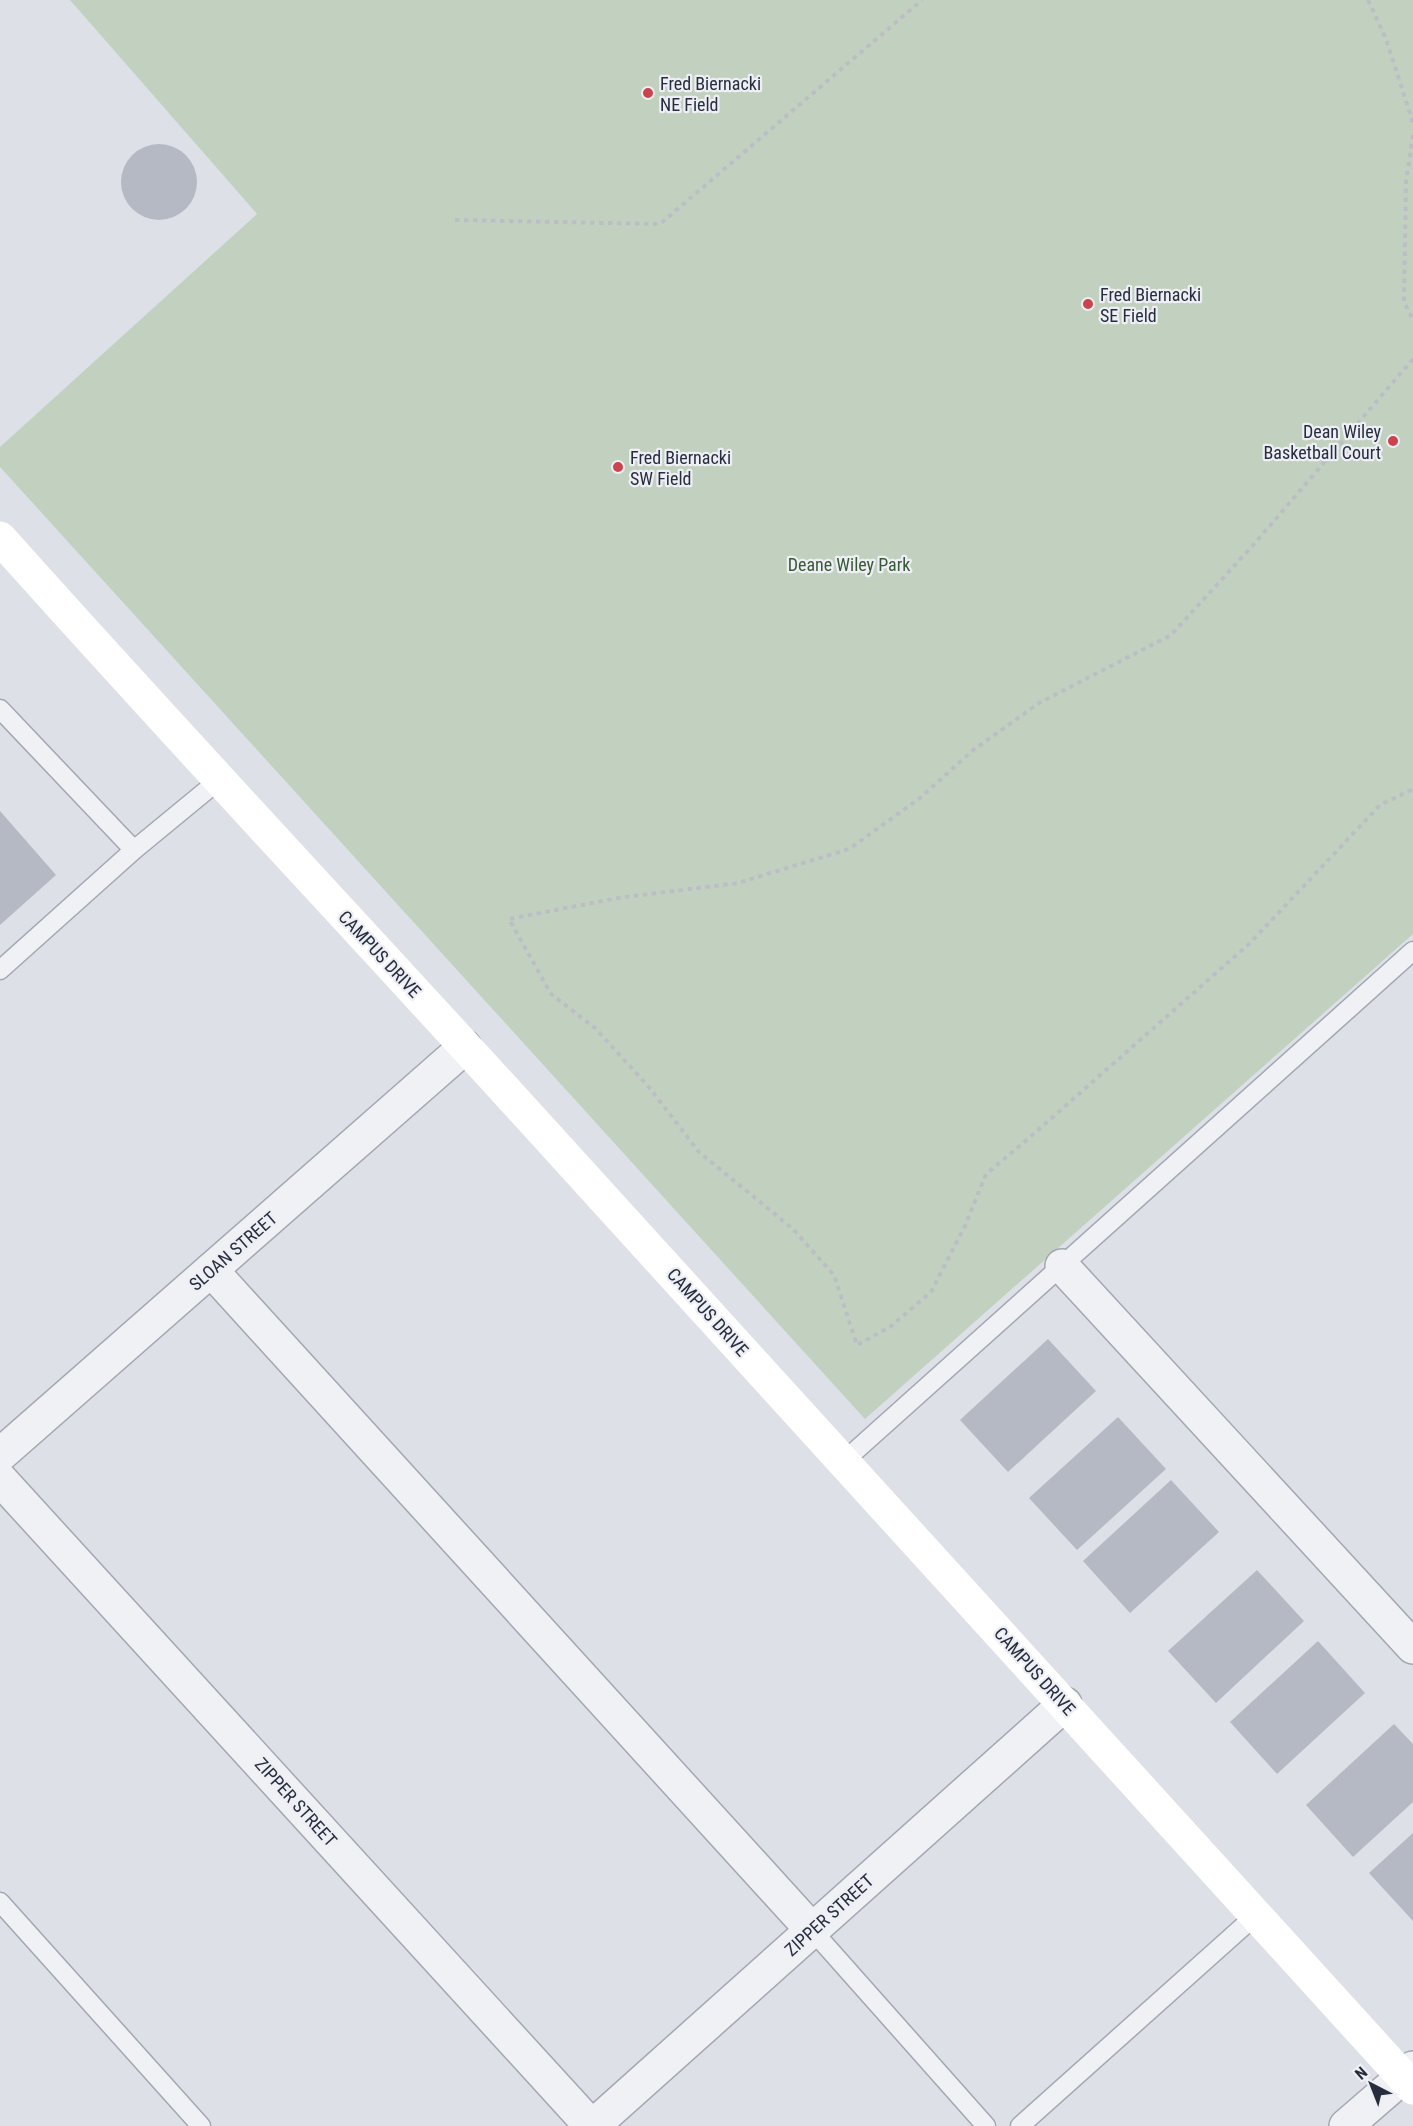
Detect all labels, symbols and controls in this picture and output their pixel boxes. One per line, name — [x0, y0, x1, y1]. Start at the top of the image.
place label: Fred Biernacki NE Field — [660, 73, 761, 115]
marker: Fred Biernacki NE Field — [641, 86, 655, 100]
place label: Fred Biernacki SE Field — [1100, 284, 1201, 326]
marker: Fred Biernacki SE Field — [1081, 297, 1095, 311]
place label: Dean Wiley Basketball Court — [1264, 421, 1381, 463]
marker: Dean Wiley Basketball Court — [1386, 434, 1400, 448]
place label: Fred Biernacki SW Field — [630, 447, 731, 489]
marker: Fred Biernacki SW Field — [611, 460, 625, 474]
park label: Deane Wiley Park — [788, 554, 910, 575]
street label: CAMPUS DRIVE — [334, 906, 426, 1002]
street label: SLOAN STREET — [185, 1207, 281, 1295]
street label: CAMPUS DRIVE — [663, 1264, 753, 1360]
street label: CAMPUS DRIVE — [990, 1623, 1080, 1719]
street label: ZIPPER STREET — [251, 1753, 341, 1851]
street label: ZIPPER STREET — [780, 1870, 878, 1960]
north arrow — [1341, 2054, 1401, 2114]
text: N — [1351, 2063, 1371, 2084]

